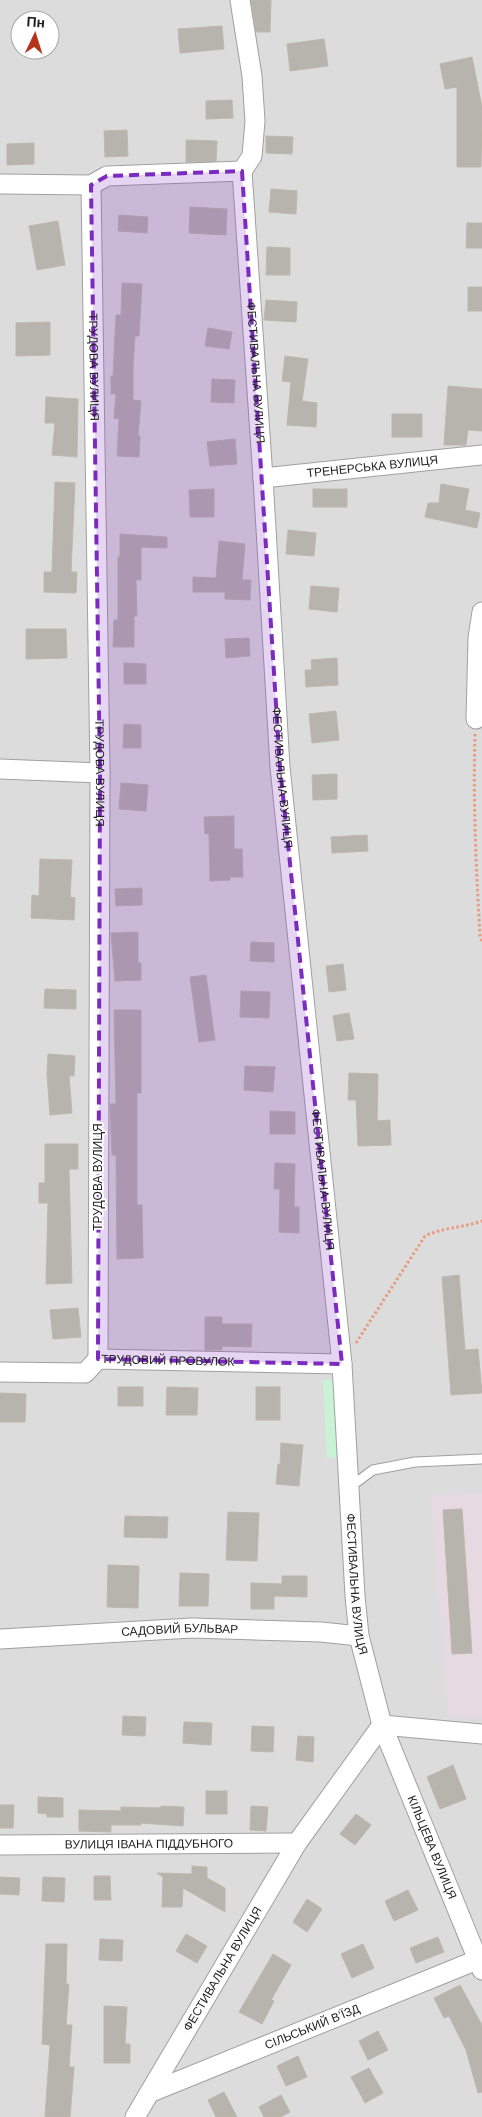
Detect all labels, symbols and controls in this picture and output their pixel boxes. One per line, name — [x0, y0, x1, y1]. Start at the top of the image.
north arrow — [10, 10, 60, 60]
text: Пн — [26, 13, 46, 31]
street label: ФЕСТИВАЛЬНА ВУЛИЦЯ — [244, 301, 268, 444]
street label: ТРУДОВА ВУЛИЦЯ — [86, 313, 102, 421]
street label: ТРЕНЕРСЬКА ВУЛИЦЯ — [306, 453, 439, 480]
street label: ФЕСТИВАЛЬНА ВУЛИЦЯ — [269, 706, 295, 849]
street label: ТРУДОВА ВУЛИЦЯ — [92, 719, 107, 827]
street label: ФЕСТИВАЛЬНА ВУЛИЦЯ — [309, 1108, 337, 1251]
street label: ТРУДОВА ВУЛИЦЯ — [91, 1123, 105, 1231]
street label: ТРУДОВИЙ ПРОВУЛОК — [101, 1352, 235, 1369]
street label: ФЕСТИВАЛЬНА ВУЛИЦЯ — [343, 1513, 371, 1656]
street label: САДОВИЙ БУЛЬВАР — [121, 1621, 238, 1639]
street label: КІЛЬЦЕВА ВУЛИЦЯ — [404, 1793, 459, 1901]
street label: ВУЛИЦЯ ІВАНА ПІДДУБНОГО — [65, 1836, 233, 1852]
street label: ФЕСТИВАЛЬНА ВУЛИЦЯ — [180, 1904, 265, 2034]
street label: СІЛЬСЬКИЙ В’ЇЗД — [263, 2001, 362, 2052]

